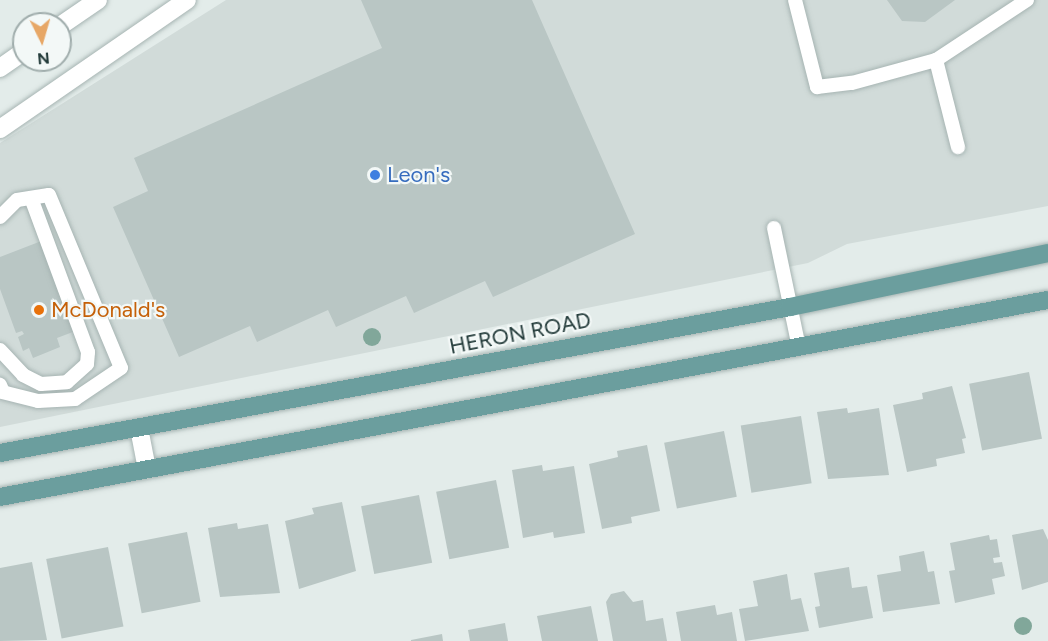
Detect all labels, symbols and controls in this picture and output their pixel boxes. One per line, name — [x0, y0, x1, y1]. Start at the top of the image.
north arrow — [12, 12, 72, 72]
text: N — [36, 48, 50, 68]
place label: Leon's — [387, 162, 450, 188]
marker: Leon's — [368, 168, 382, 182]
place label: McDonald's — [51, 297, 165, 323]
marker: McDonald's — [32, 303, 46, 317]
street label: HERON ROAD — [447, 306, 593, 360]

